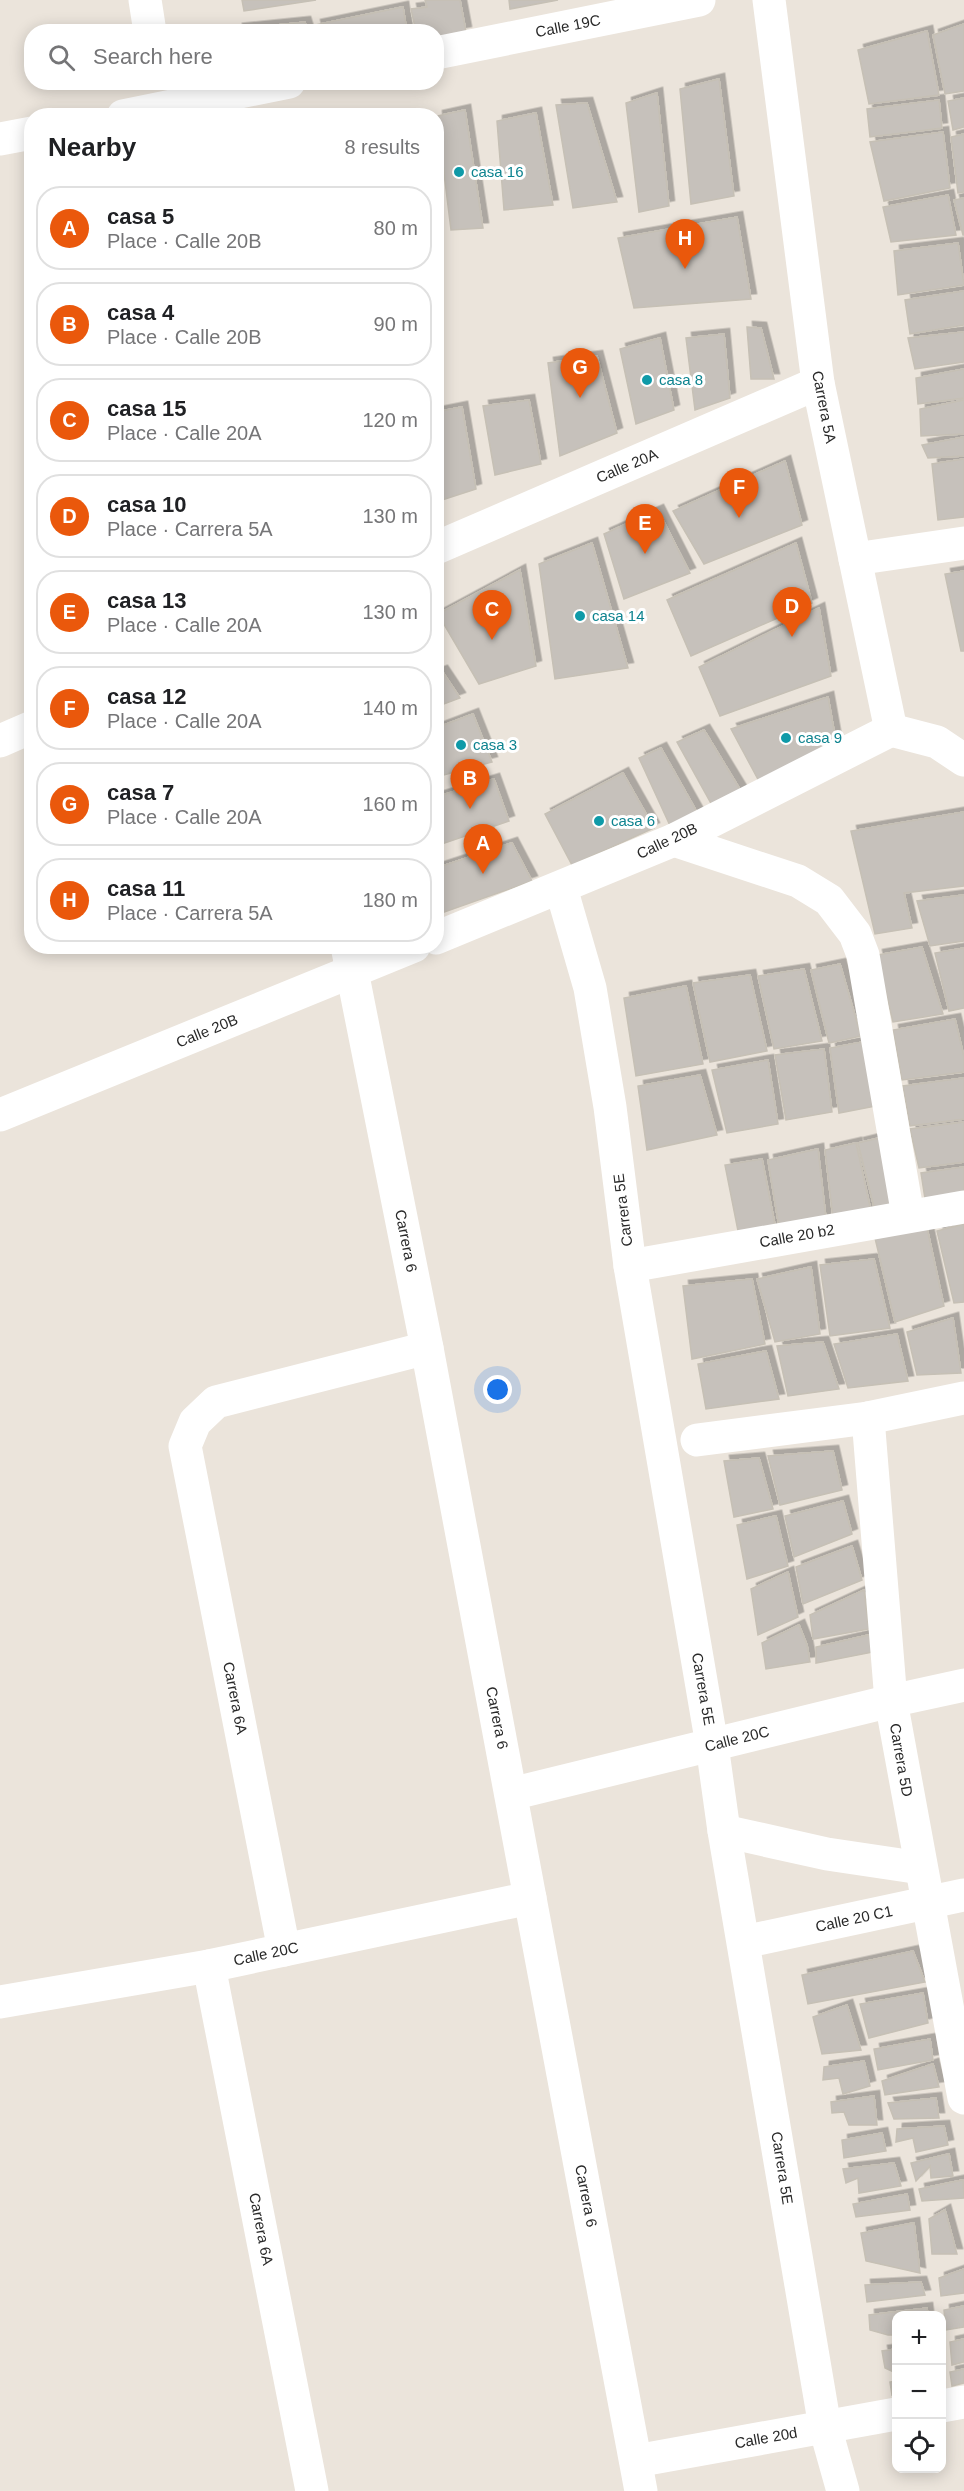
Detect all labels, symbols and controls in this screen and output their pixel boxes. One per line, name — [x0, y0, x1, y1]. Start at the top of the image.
street label: Calle 19C — [534, 11, 602, 40]
search box — [24, 24, 444, 90]
icon: search — [45, 41, 78, 74]
text: Search here — [93, 44, 213, 69]
text: Nearby — [48, 132, 136, 162]
text: 8 results — [344, 136, 420, 158]
place label: casa 16 — [471, 163, 524, 180]
marker: casa 16 — [452, 165, 466, 179]
text: casa 5 — [107, 204, 174, 229]
text: A — [62, 217, 77, 239]
text: 80 m — [374, 217, 418, 239]
pin: H — [666, 220, 704, 269]
text: Place · Calle 20B — [107, 230, 262, 252]
text: casa 4 — [107, 300, 174, 325]
text: B — [62, 313, 77, 335]
text: 90 m — [374, 313, 418, 335]
text: Place · Calle 20B — [107, 326, 262, 348]
pin: G — [560, 348, 600, 398]
street label: Carrera 5A — [809, 369, 840, 445]
place label: casa 8 — [659, 371, 703, 388]
marker: casa 8 — [640, 373, 654, 387]
text: casa 15 — [107, 396, 187, 421]
text: C — [62, 409, 77, 431]
text: 120 m — [362, 409, 418, 431]
text: Place · Calle 20A — [107, 422, 262, 444]
street label: Calle 20A — [594, 445, 660, 486]
pin: F — [720, 468, 758, 518]
text: casa 10 — [107, 492, 187, 517]
pin: E — [626, 504, 664, 554]
text: D — [62, 505, 77, 527]
text: 130 m — [362, 505, 418, 527]
text: Place · Carrera 5A — [107, 518, 273, 540]
text: casa 13 — [107, 588, 187, 613]
pin: D — [772, 588, 812, 637]
pin: C — [472, 590, 512, 640]
text: E — [63, 601, 76, 623]
text: 130 m — [362, 601, 418, 623]
place label: casa 14 — [592, 607, 645, 624]
marker: casa 14 — [573, 609, 587, 623]
text: Place · Calle 20A — [107, 614, 262, 636]
text: casa 12 — [107, 684, 187, 709]
text: F — [63, 697, 76, 719]
text: 140 m — [362, 697, 418, 719]
text: Place · Calle 20A — [107, 710, 262, 732]
place label: casa 9 — [798, 729, 842, 746]
marker: casa 9 — [779, 731, 793, 745]
place label: casa 3 — [473, 736, 517, 753]
marker: casa 3 — [454, 738, 468, 752]
pin: B — [450, 760, 490, 809]
text: casa 7 — [107, 780, 174, 805]
text: G — [62, 793, 77, 815]
text: 160 m — [362, 793, 418, 815]
text: Place · Calle 20A — [107, 806, 262, 828]
place label: casa 6 — [611, 812, 655, 829]
marker: casa 6 — [592, 814, 606, 828]
street label: Calle 20B — [634, 819, 700, 862]
pin: A — [464, 824, 502, 874]
text: casa 11 — [107, 876, 185, 901]
text: H — [62, 889, 77, 911]
text: 180 m — [362, 889, 418, 911]
text: Place · Carrera 5A — [107, 902, 273, 924]
street label: Calle 20B — [173, 1010, 240, 1051]
street label: Carrera 5E — [610, 1173, 635, 1248]
street label: Carrera 6 — [392, 1208, 421, 1274]
street label: Calle 20 b2 — [758, 1221, 836, 1250]
your location — [483, 1375, 512, 1404]
street label: Carrera 5E — [689, 1651, 718, 1727]
street label: Carrera 6A — [220, 1660, 251, 1736]
street label: Carrera 6 — [483, 1685, 512, 1751]
street label: Calle 20C — [703, 1722, 771, 1755]
street label: Carrera 5D — [887, 1722, 916, 1798]
street label: Calle 20 C1 — [814, 1902, 894, 1935]
street label: Calle 20C — [232, 1938, 300, 1969]
street label: Carrera 5E — [768, 2130, 797, 2205]
street label: Carrera 6 — [572, 2163, 601, 2229]
street label: Carrera 6A — [246, 2191, 277, 2267]
map controls — [892, 2311, 946, 2473]
button: + — [892, 2311, 946, 2365]
button: − — [892, 2365, 946, 2419]
button: locate — [892, 2419, 946, 2473]
street label: Calle 20d — [733, 2424, 799, 2451]

